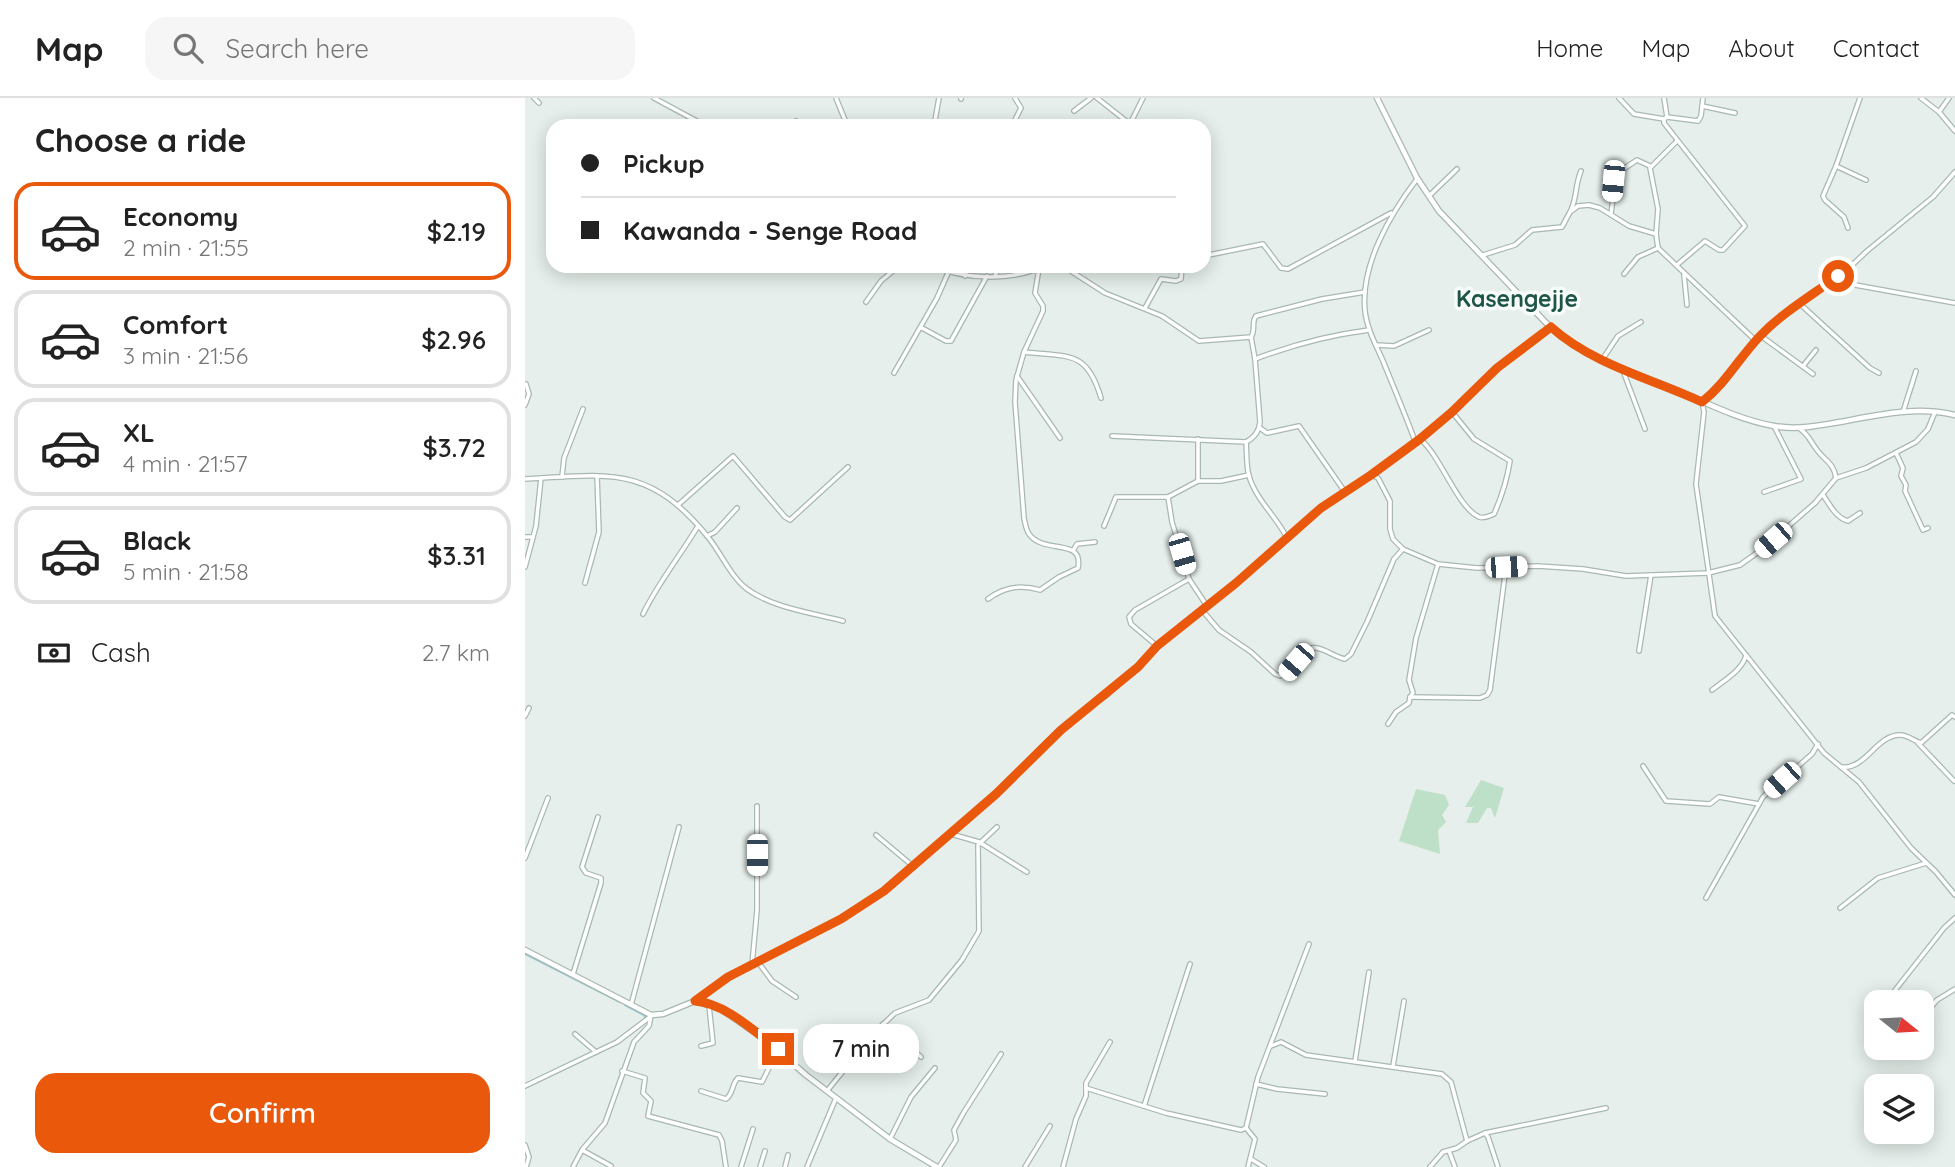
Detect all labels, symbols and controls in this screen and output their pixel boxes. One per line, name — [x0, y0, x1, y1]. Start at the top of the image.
search box — [145, 17, 635, 80]
text: Map — [35, 28, 103, 69]
icon: search — [169, 29, 207, 67]
text: Search here — [225, 32, 369, 65]
text: Home — [1536, 33, 1603, 63]
text: Map — [1641, 33, 1690, 63]
text: About — [1728, 33, 1795, 63]
text: Contact — [1833, 33, 1920, 63]
text: Choose a ride — [35, 120, 247, 160]
text: Pickup — [623, 147, 705, 180]
car — [1601, 159, 1626, 203]
icon: car — [39, 200, 102, 263]
text: Economy — [123, 200, 238, 233]
text: Kawanda - Senge Road — [623, 214, 917, 247]
text: $2.19 — [427, 215, 486, 248]
text: 2 min · 21:55 — [123, 233, 249, 262]
route start — [1822, 260, 1854, 292]
district label: Kasengejje — [1456, 284, 1578, 313]
icon: car — [39, 308, 102, 371]
text: Comfort — [123, 308, 228, 341]
text: $2.96 — [421, 323, 486, 356]
text: 3 min · 21:56 — [123, 341, 248, 370]
icon: car — [39, 416, 102, 479]
text: XL — [123, 416, 155, 449]
text: $3.72 — [422, 431, 486, 464]
text: 4 min · 21:57 — [123, 449, 248, 478]
car — [1751, 518, 1796, 562]
icon: car — [39, 524, 102, 587]
text: Black — [123, 524, 192, 557]
car — [1167, 531, 1198, 577]
text: $3.31 — [427, 539, 486, 572]
car — [1485, 556, 1528, 578]
text: 5 min · 21:58 — [123, 557, 249, 586]
icon: cash — [35, 634, 73, 672]
text: Cash — [91, 636, 151, 669]
text: 2.7 km — [422, 638, 490, 667]
car — [1275, 639, 1318, 685]
car — [1760, 758, 1805, 802]
car — [747, 834, 768, 876]
north arrow — [1864, 990, 1934, 1060]
map controls — [1864, 990, 1934, 1144]
callout: 7 min — [803, 1024, 918, 1074]
route end — [762, 1033, 794, 1065]
text: 7 min — [832, 1034, 890, 1063]
button: Confirm — [35, 1073, 490, 1153]
button: layers — [1864, 1074, 1934, 1144]

